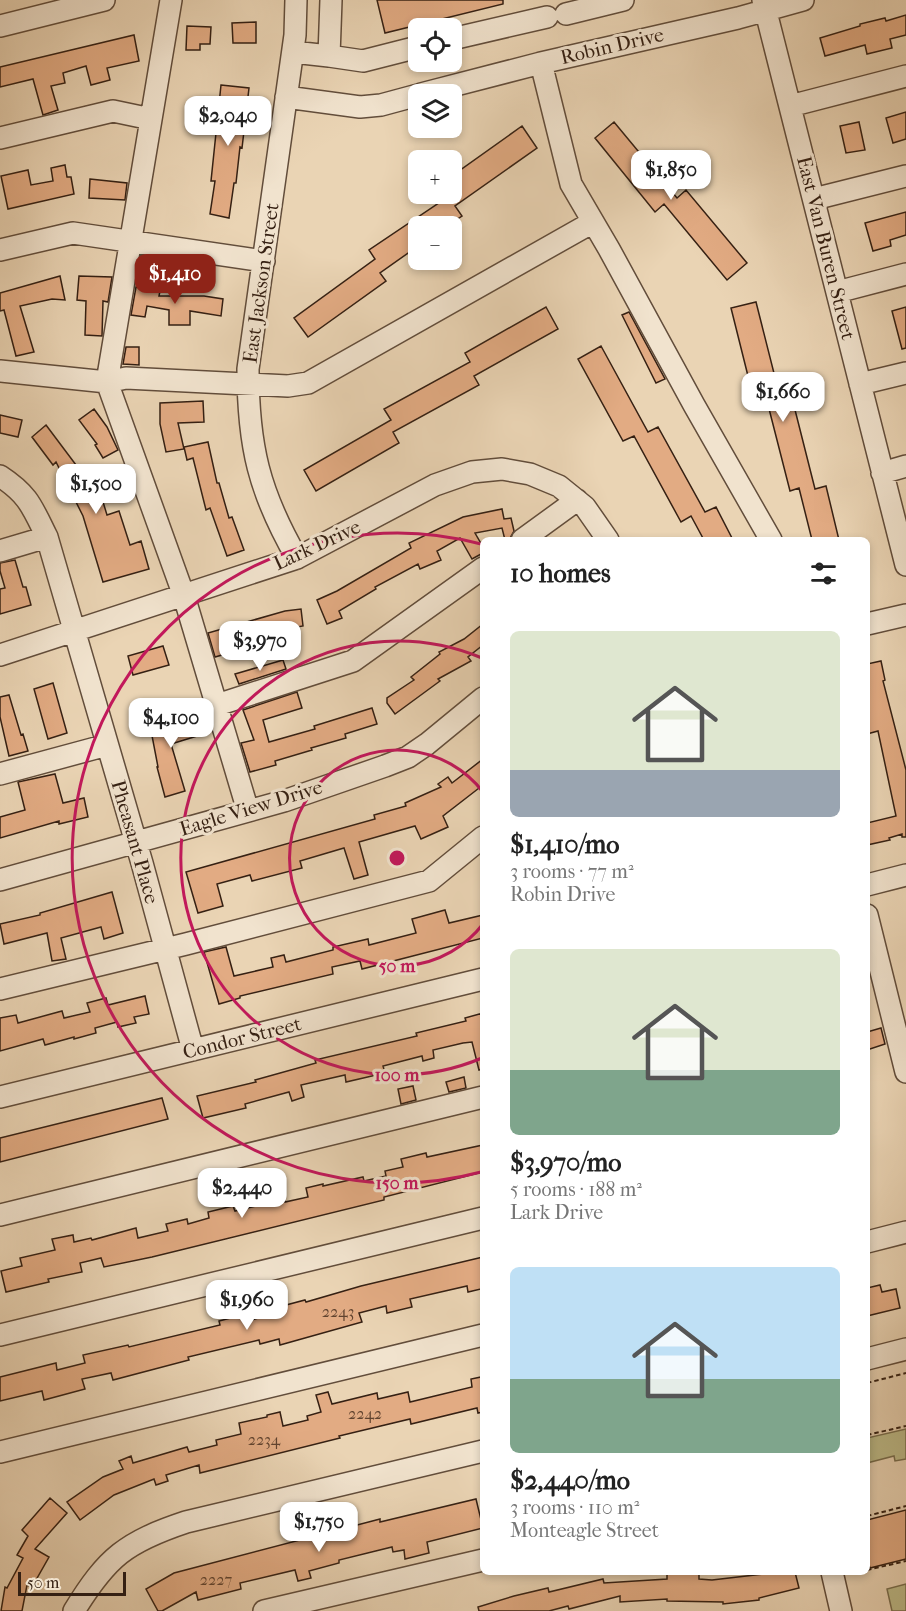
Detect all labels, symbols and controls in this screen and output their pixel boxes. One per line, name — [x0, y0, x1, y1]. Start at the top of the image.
map controls — [408, 18, 462, 270]
button: locate — [408, 18, 462, 72]
street label: Robin Drive — [558, 23, 666, 69]
button: layers — [408, 84, 462, 138]
pin: $2,040 — [179, 96, 277, 147]
text: $2,040 — [198, 104, 258, 127]
button: + — [408, 150, 462, 204]
pin: $1,850 — [622, 150, 720, 201]
street label: East Van Buren Street — [792, 154, 860, 342]
text: $1,850 — [645, 158, 697, 181]
street label: East Jackson Street — [238, 201, 284, 365]
button: − — [408, 216, 462, 270]
pin: $1,410 — [126, 254, 224, 305]
text: $1,410 — [149, 262, 201, 285]
pin: $1,660 — [734, 372, 832, 423]
text: $1,660 — [756, 380, 810, 403]
pin: $1,500 — [47, 464, 145, 515]
text: $1,500 — [70, 472, 122, 495]
street label: Lark Drive — [270, 515, 364, 575]
icon: filters — [807, 557, 840, 590]
text: 10 homes — [510, 558, 611, 589]
pin: $3,970 — [211, 621, 309, 672]
text: $3,970 — [233, 629, 287, 652]
icon: home — [621, 670, 729, 778]
pin: $4,100 — [122, 698, 220, 749]
text: $4,100 — [143, 706, 199, 729]
street label: Eagle View Drive — [177, 775, 325, 841]
street label: Pheasant Place — [106, 778, 164, 907]
text: $1,410/mo — [510, 829, 620, 860]
centre of rings — [387, 848, 407, 868]
text: 3 rooms · 77 m² — [510, 860, 634, 883]
text: Robin Drive — [510, 883, 615, 906]
text: 50 m — [379, 956, 416, 977]
icon: home — [621, 988, 729, 1096]
street label: Condor Street — [180, 1012, 304, 1064]
text: 100 m — [374, 1065, 421, 1086]
text: $3,970/mo — [510, 1147, 621, 1178]
pin: $2,440 — [193, 1168, 291, 1219]
text: 150 m — [376, 1173, 419, 1194]
text: $2,440 — [212, 1176, 272, 1199]
text: 5 rooms · 188 m² — [510, 1178, 642, 1201]
text: Lark Drive — [510, 1201, 603, 1224]
pin: $1,960 — [198, 1280, 296, 1331]
text: $1,960 — [220, 1288, 274, 1311]
house number: 2243 — [322, 1302, 354, 1321]
icon: home — [621, 1306, 729, 1414]
house number: 2242 — [348, 1404, 382, 1423]
house number: 2234 — [248, 1430, 281, 1449]
text: $2,440/mo — [510, 1465, 630, 1496]
text: 3 rooms · 110 m² — [510, 1496, 639, 1519]
pin: $1,750 — [270, 1502, 368, 1553]
text: $1,750 — [294, 1510, 344, 1533]
text: Monteagle Street — [510, 1519, 659, 1542]
scale bar — [18, 1569, 126, 1596]
house number: 2227 — [200, 1570, 232, 1589]
text: 50 m — [27, 1573, 59, 1592]

